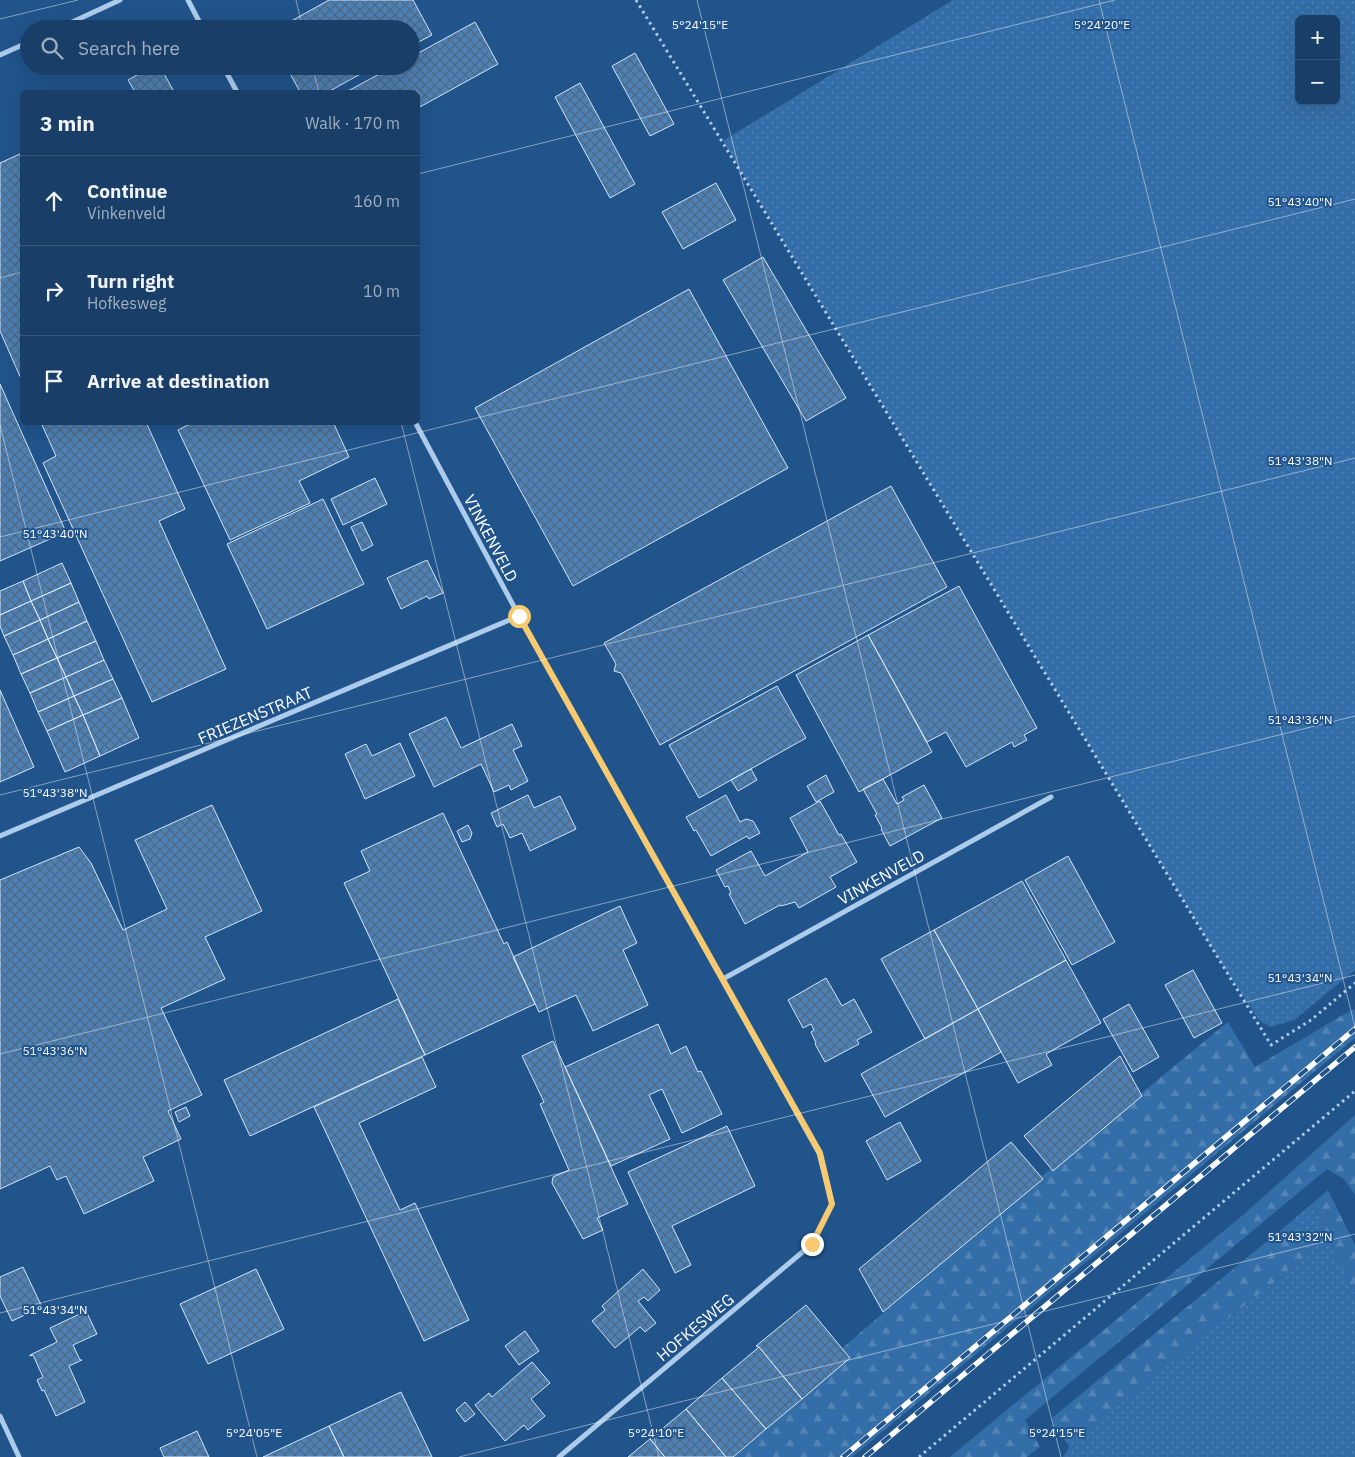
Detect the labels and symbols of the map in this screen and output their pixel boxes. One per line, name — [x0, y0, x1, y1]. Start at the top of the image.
text: 5°24'15"E — [672, 17, 728, 32]
text: 5°24'20"E — [1074, 17, 1130, 32]
text: 51°43'40"N — [1267, 194, 1333, 209]
text: 51°43'38"N — [1267, 453, 1333, 468]
street label: VINKENVELD — [460, 491, 522, 585]
text: 51°43'40"N — [22, 526, 88, 541]
route start — [508, 605, 531, 628]
street label: FRIEZENSTRAAT — [195, 682, 315, 748]
text: 51°43'36"N — [1267, 712, 1333, 727]
text: 51°43'38"N — [22, 785, 88, 800]
street label: VINKENVELD — [834, 845, 928, 909]
text: 51°43'34"N — [1267, 970, 1333, 985]
text: 51°43'36"N — [22, 1043, 88, 1058]
text: 51°43'32"N — [1267, 1229, 1333, 1244]
route end — [801, 1233, 824, 1256]
street label: HOFKESWEG — [652, 1289, 738, 1365]
text: 51°43'34"N — [22, 1302, 88, 1317]
text: 5°24'05"E — [226, 1425, 282, 1440]
text: 5°24'10"E — [628, 1425, 684, 1440]
text: 5°24'15"E — [1029, 1425, 1085, 1440]

